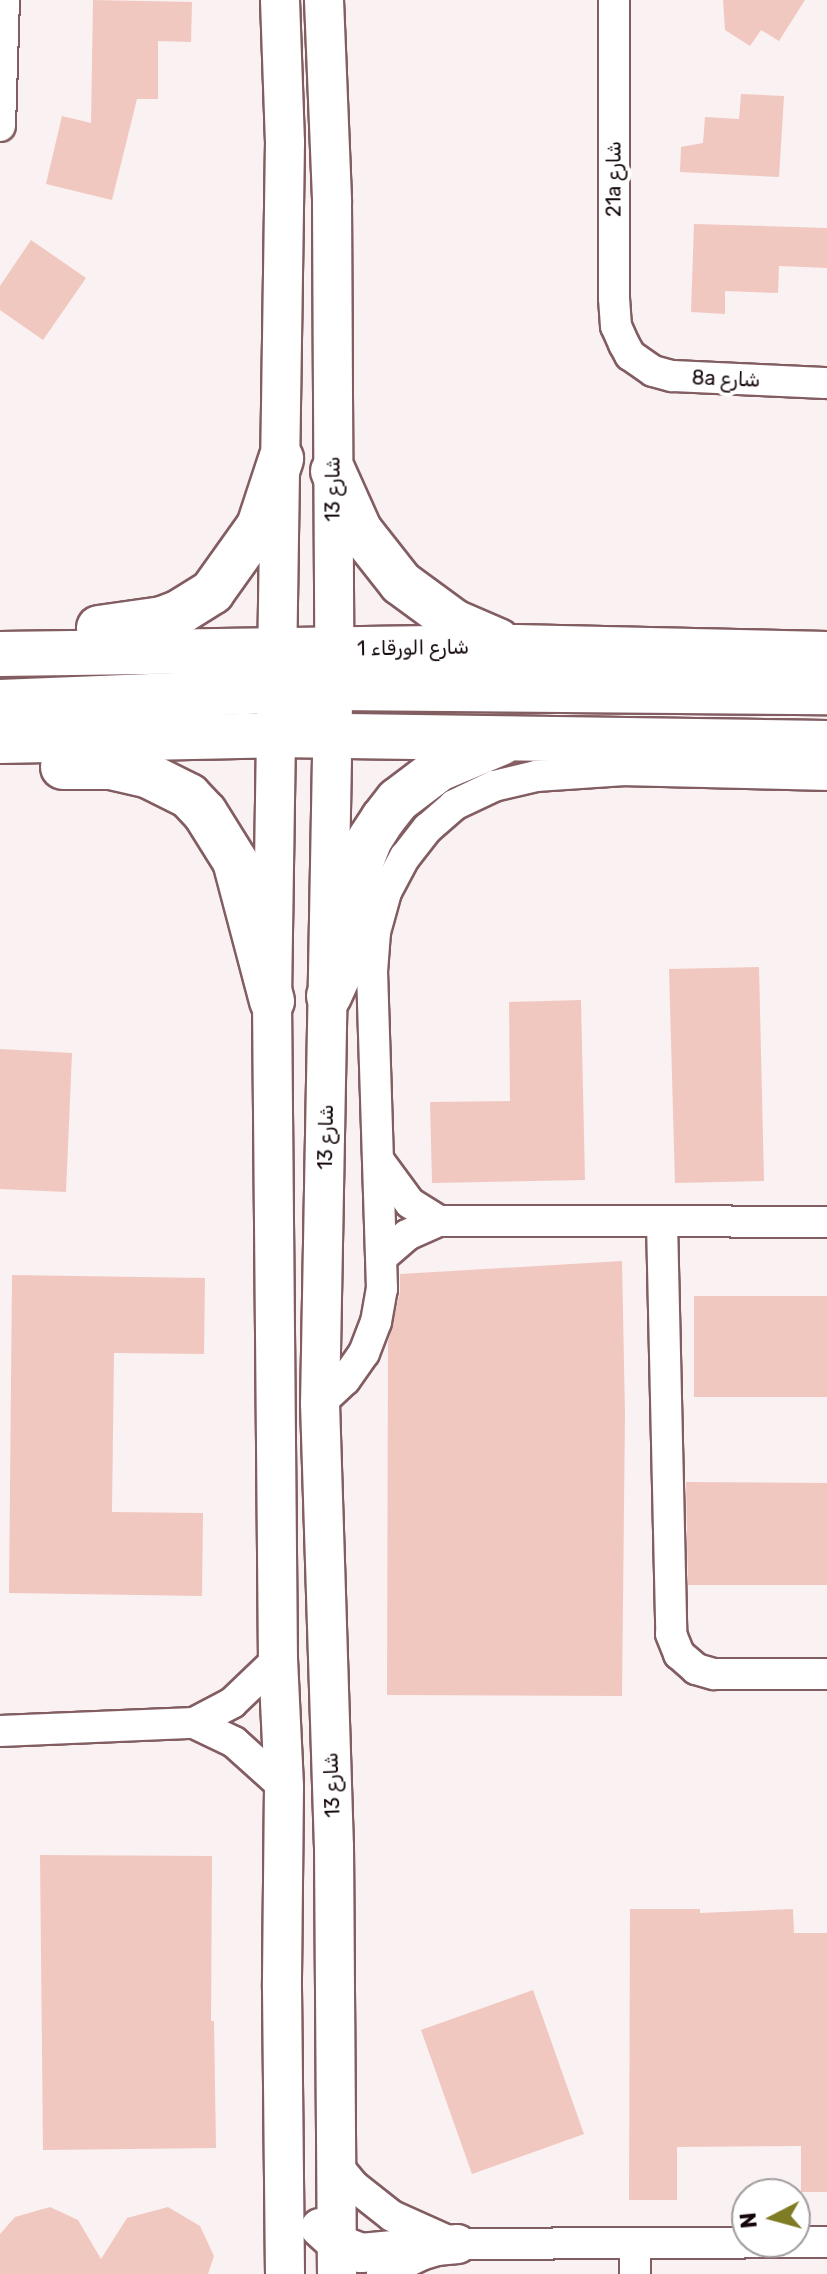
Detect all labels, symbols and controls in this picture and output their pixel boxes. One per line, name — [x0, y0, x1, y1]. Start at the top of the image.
street label: 21a شارع — [602, 141, 626, 217]
street label: 8a شارع — [691, 366, 761, 392]
street label: شارع 13 — [321, 456, 345, 522]
street label: شارع الورقاء 1 — [357, 635, 469, 661]
street label: شارع 13 — [313, 1104, 339, 1170]
street label: شارع 13 — [319, 1752, 345, 1818]
north arrow — [731, 2178, 811, 2258]
text: N — [734, 2211, 763, 2230]

